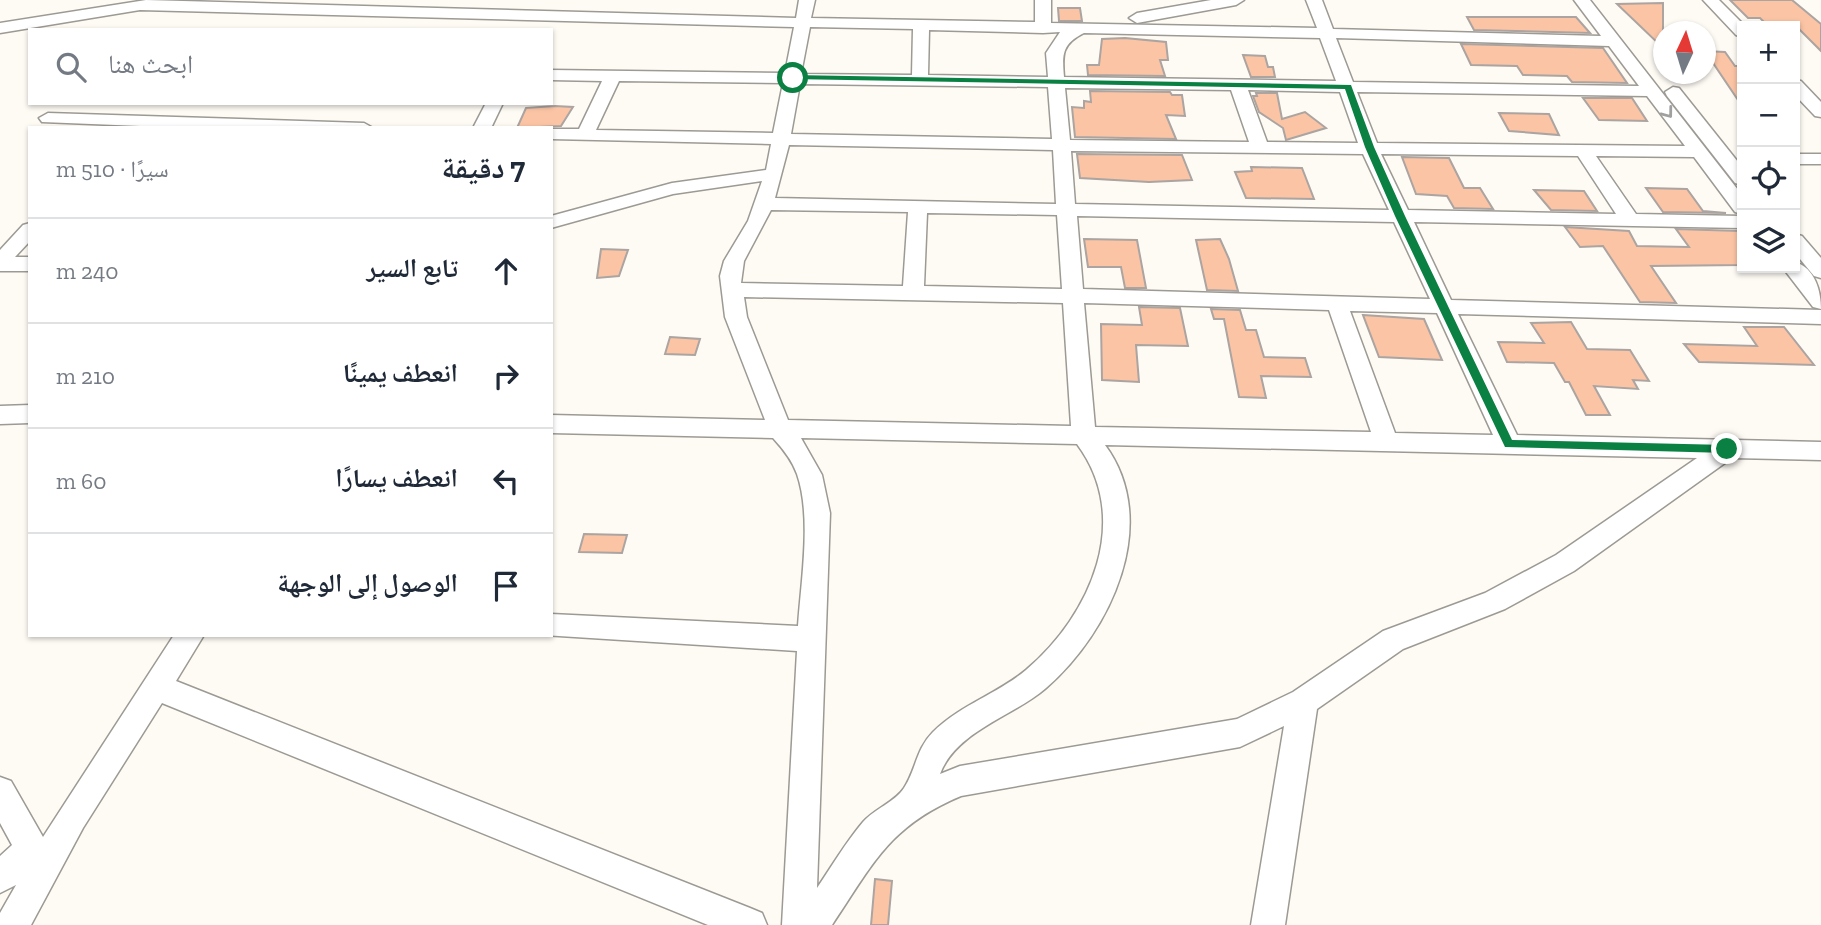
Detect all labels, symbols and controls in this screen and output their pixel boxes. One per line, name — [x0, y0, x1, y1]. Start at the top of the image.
north arrow — [1653, 21, 1716, 84]
map controls — [1737, 21, 1800, 273]
button: + — [1737, 21, 1800, 84]
search box — [28, 28, 553, 105]
icon: search — [52, 48, 90, 86]
text: ابحث هنا — [108, 48, 193, 80]
route start — [777, 62, 808, 93]
button: − — [1737, 84, 1800, 147]
one-way arrow — [1660, 105, 1673, 117]
button: locate — [1737, 147, 1800, 210]
text: 7 دقيقة — [442, 150, 525, 186]
text: سيرًا · 510 m — [56, 155, 169, 183]
button: layers — [1737, 210, 1800, 273]
text: تابع السير — [366, 252, 458, 284]
icon: ahead — [487, 252, 525, 290]
text: 240 m — [56, 257, 119, 285]
text: انعطف يمينًا — [343, 357, 458, 389]
icon: right — [487, 357, 525, 395]
text: 210 m — [56, 362, 115, 390]
route end — [1711, 433, 1742, 464]
text: انعطف يسارًا — [335, 462, 458, 494]
icon: left — [487, 462, 525, 500]
text: 60 m — [56, 467, 107, 495]
text: الوصول إلى الوجهة — [277, 567, 458, 599]
icon: arrive — [487, 567, 525, 605]

